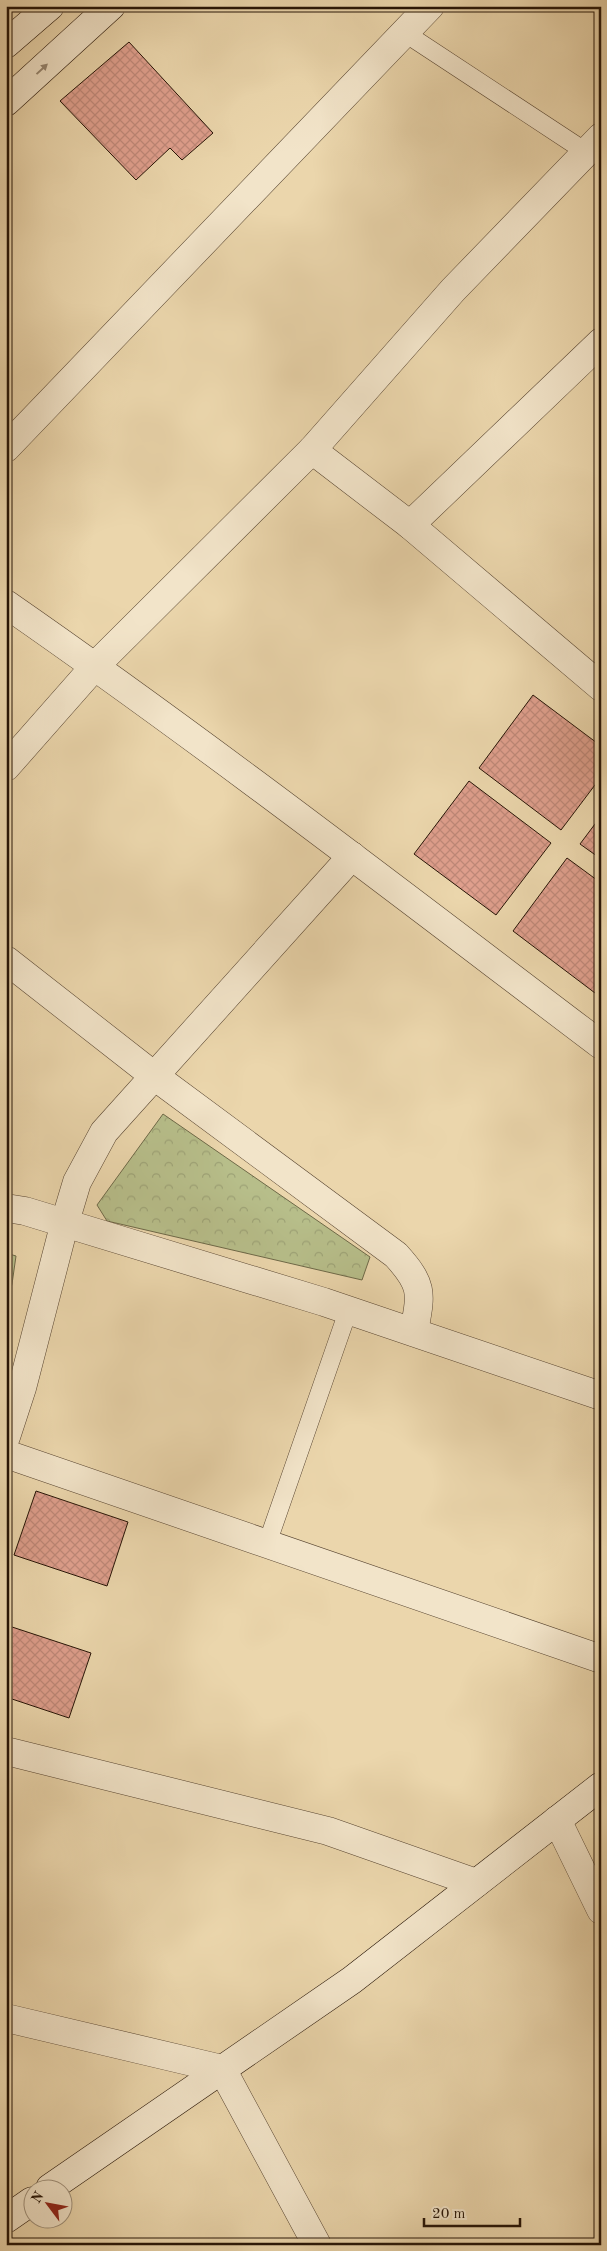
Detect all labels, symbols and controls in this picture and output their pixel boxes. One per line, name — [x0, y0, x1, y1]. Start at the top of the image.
one-way arrow — [36, 63, 48, 75]
north arrow — [22, 2178, 72, 2228]
text: N — [29, 2189, 47, 2206]
scale bar — [424, 2196, 521, 2228]
text: 20 m — [432, 2207, 466, 2222]

